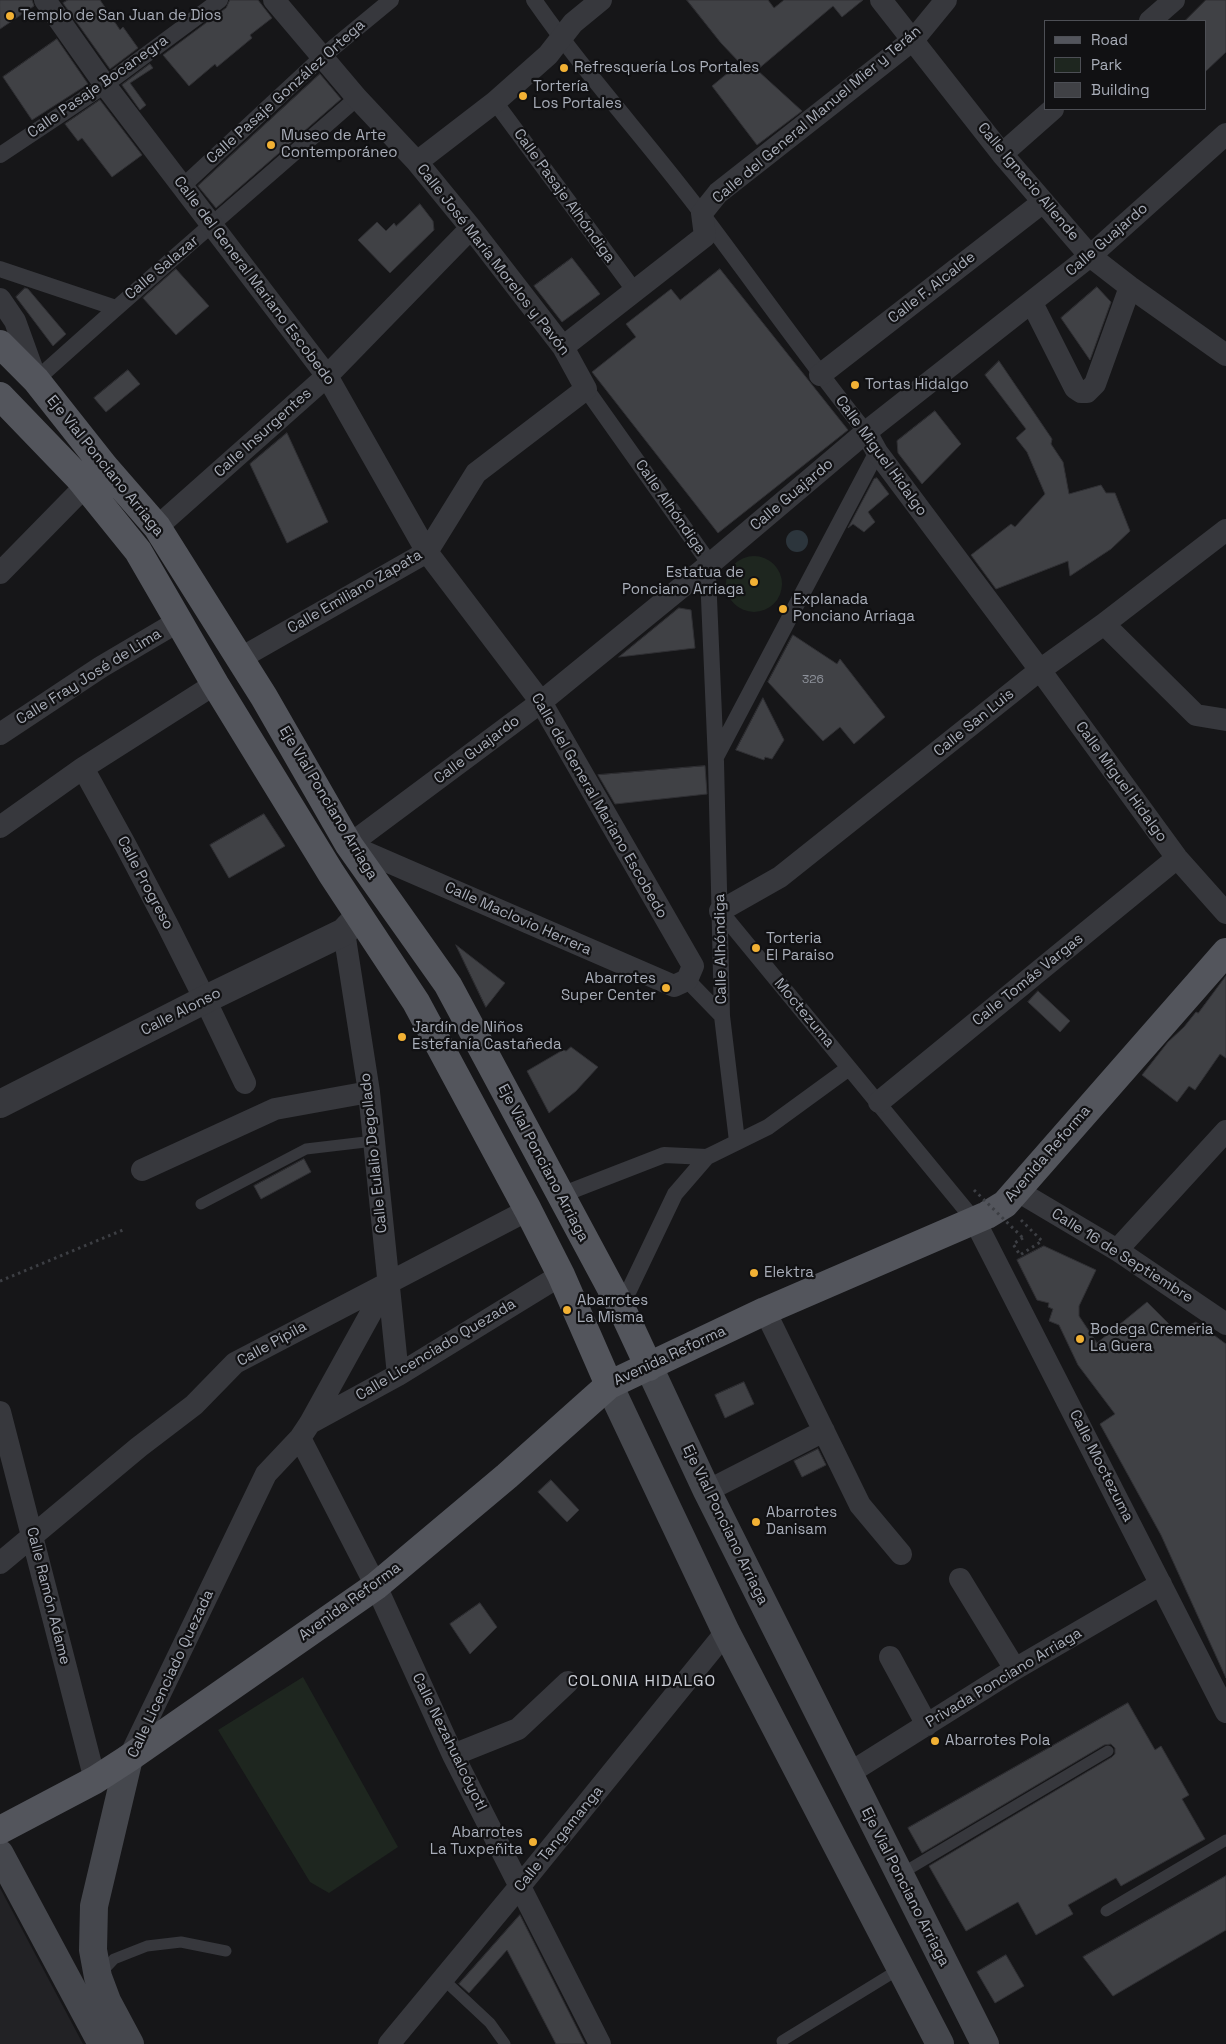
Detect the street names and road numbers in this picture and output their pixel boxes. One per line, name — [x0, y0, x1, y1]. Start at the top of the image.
street label: Calle Pasaje González Ortega — [203, 16, 369, 168]
street label: Calle del General Manuel Mier y Terán — [709, 22, 925, 208]
street label: Calle Pasaje Bocanegra — [24, 32, 172, 142]
street label: Calle Ignacio Allende — [973, 119, 1083, 245]
street label: Calle Pasaje Alhóndiga — [509, 126, 619, 266]
street label: Calle José María Morelos y Pavón — [413, 161, 573, 359]
street label: Calle del General Mariano Escobedo — [170, 173, 338, 389]
street label: Calle Guajardo — [1062, 200, 1152, 280]
street label: Calle Salazar — [122, 232, 202, 304]
street label: Calle F. Alcalde — [885, 248, 979, 328]
street label: Calle Insurgentes — [211, 385, 315, 481]
street label: Eje Vial Ponciano Arriaga — [43, 392, 167, 540]
street label: Calle Miguel Hidalgo — [831, 392, 931, 520]
street label: Calle Guajardo — [747, 455, 837, 535]
street label: Calle Alhóndiga — [631, 456, 709, 558]
street label: Calle Emiliano Zapata — [285, 546, 425, 638]
street label: Calle Fray José de Lima — [13, 625, 165, 729]
street label: Calle San Luis — [930, 685, 1018, 761]
street label: Calle del General Mariano Escobedo — [527, 690, 671, 922]
street label: Calle Guajardo — [431, 712, 523, 788]
street label: Calle Miguel Hidalgo — [1071, 718, 1171, 846]
street label: Eje Vial Ponciano Arriaga — [275, 723, 381, 883]
street label: Calle Progreso — [113, 833, 177, 933]
street label: Calle Maclovio Herrera — [442, 878, 594, 960]
street label: Calle Alhóndiga — [711, 893, 731, 1005]
street label: Calle Tomás Vargas — [969, 930, 1087, 1030]
street label: Moctezuma — [770, 975, 838, 1051]
street label: Calle Alonso — [138, 984, 224, 1040]
street label: Calle Eulalio Degollado — [357, 1072, 391, 1234]
street label: Eje Vial Ponciano Arriaga — [494, 1081, 592, 1245]
street label: Avenida Reforma — [1001, 1102, 1095, 1206]
street label: Calle 16 de Septiembre — [1048, 1205, 1196, 1307]
street label: Calle Licenciado Quezada — [353, 1295, 519, 1405]
street label: Calle Pípila — [234, 1318, 310, 1370]
street label: Avenida Reforma — [611, 1322, 729, 1390]
street label: Calle Moctezuma — [1065, 1407, 1137, 1525]
street label: Eje Vial Ponciano Arriaga — [678, 1442, 772, 1608]
street label: Calle Ramón Adame — [22, 1525, 74, 1667]
street label: Avenida Reforma — [296, 1559, 404, 1645]
street label: Calle Licenciado Quezada — [124, 1587, 218, 1761]
street label: Privada Ponciano Arriaga — [923, 1624, 1085, 1732]
street label: Calle Nezahualcóyotl — [408, 1670, 490, 1814]
street label: Calle Tangamanga — [511, 1782, 607, 1896]
street label: Eje Vial Ponciano Arriaga — [857, 1805, 953, 1969]

